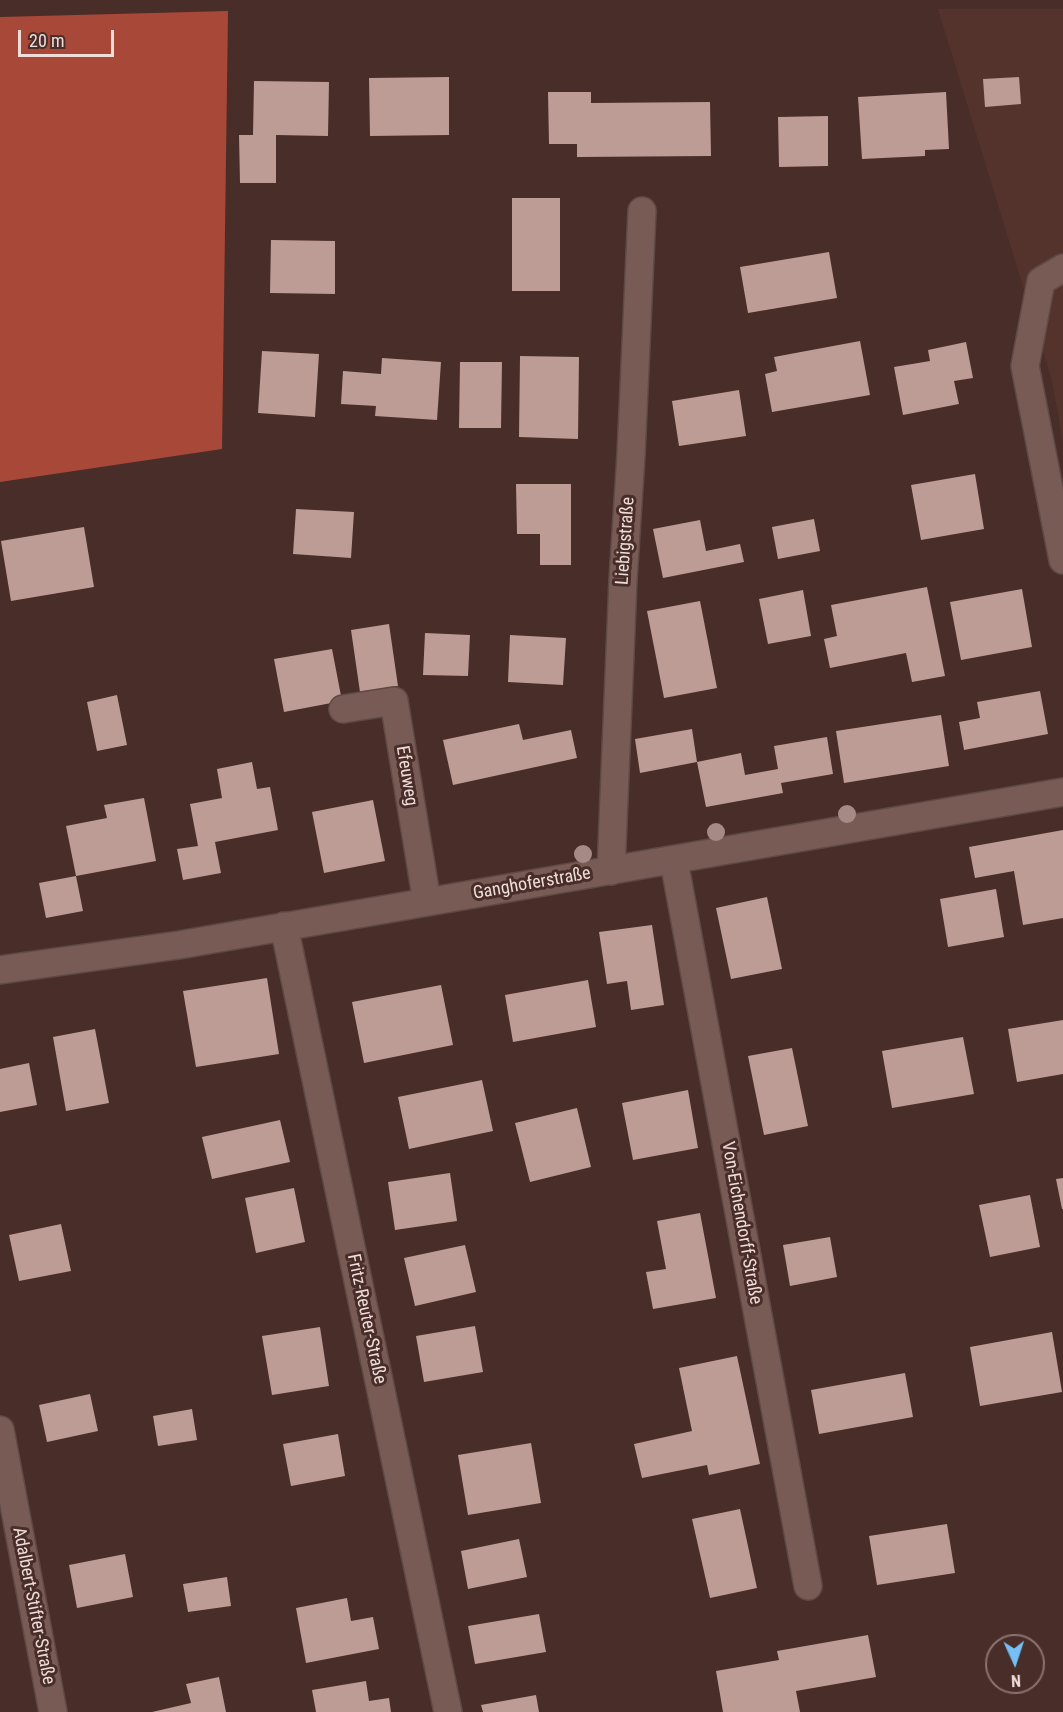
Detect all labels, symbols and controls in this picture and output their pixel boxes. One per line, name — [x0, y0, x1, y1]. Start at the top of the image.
scale bar — [21, 18, 117, 56]
text: 20 m — [29, 30, 64, 51]
street label: Liebigstraße — [612, 496, 640, 586]
street label: Efeuweg — [391, 744, 421, 808]
street label: Ganghoferstraße — [471, 863, 593, 905]
street label: Von-Eichendorff-Straße — [716, 1140, 766, 1306]
street label: Fritz-Reuter-Straße — [342, 1252, 390, 1386]
street label: Adalbert-Stifter-Straße — [7, 1526, 59, 1686]
north arrow — [985, 1634, 1045, 1694]
text: N — [1010, 1671, 1021, 1690]

